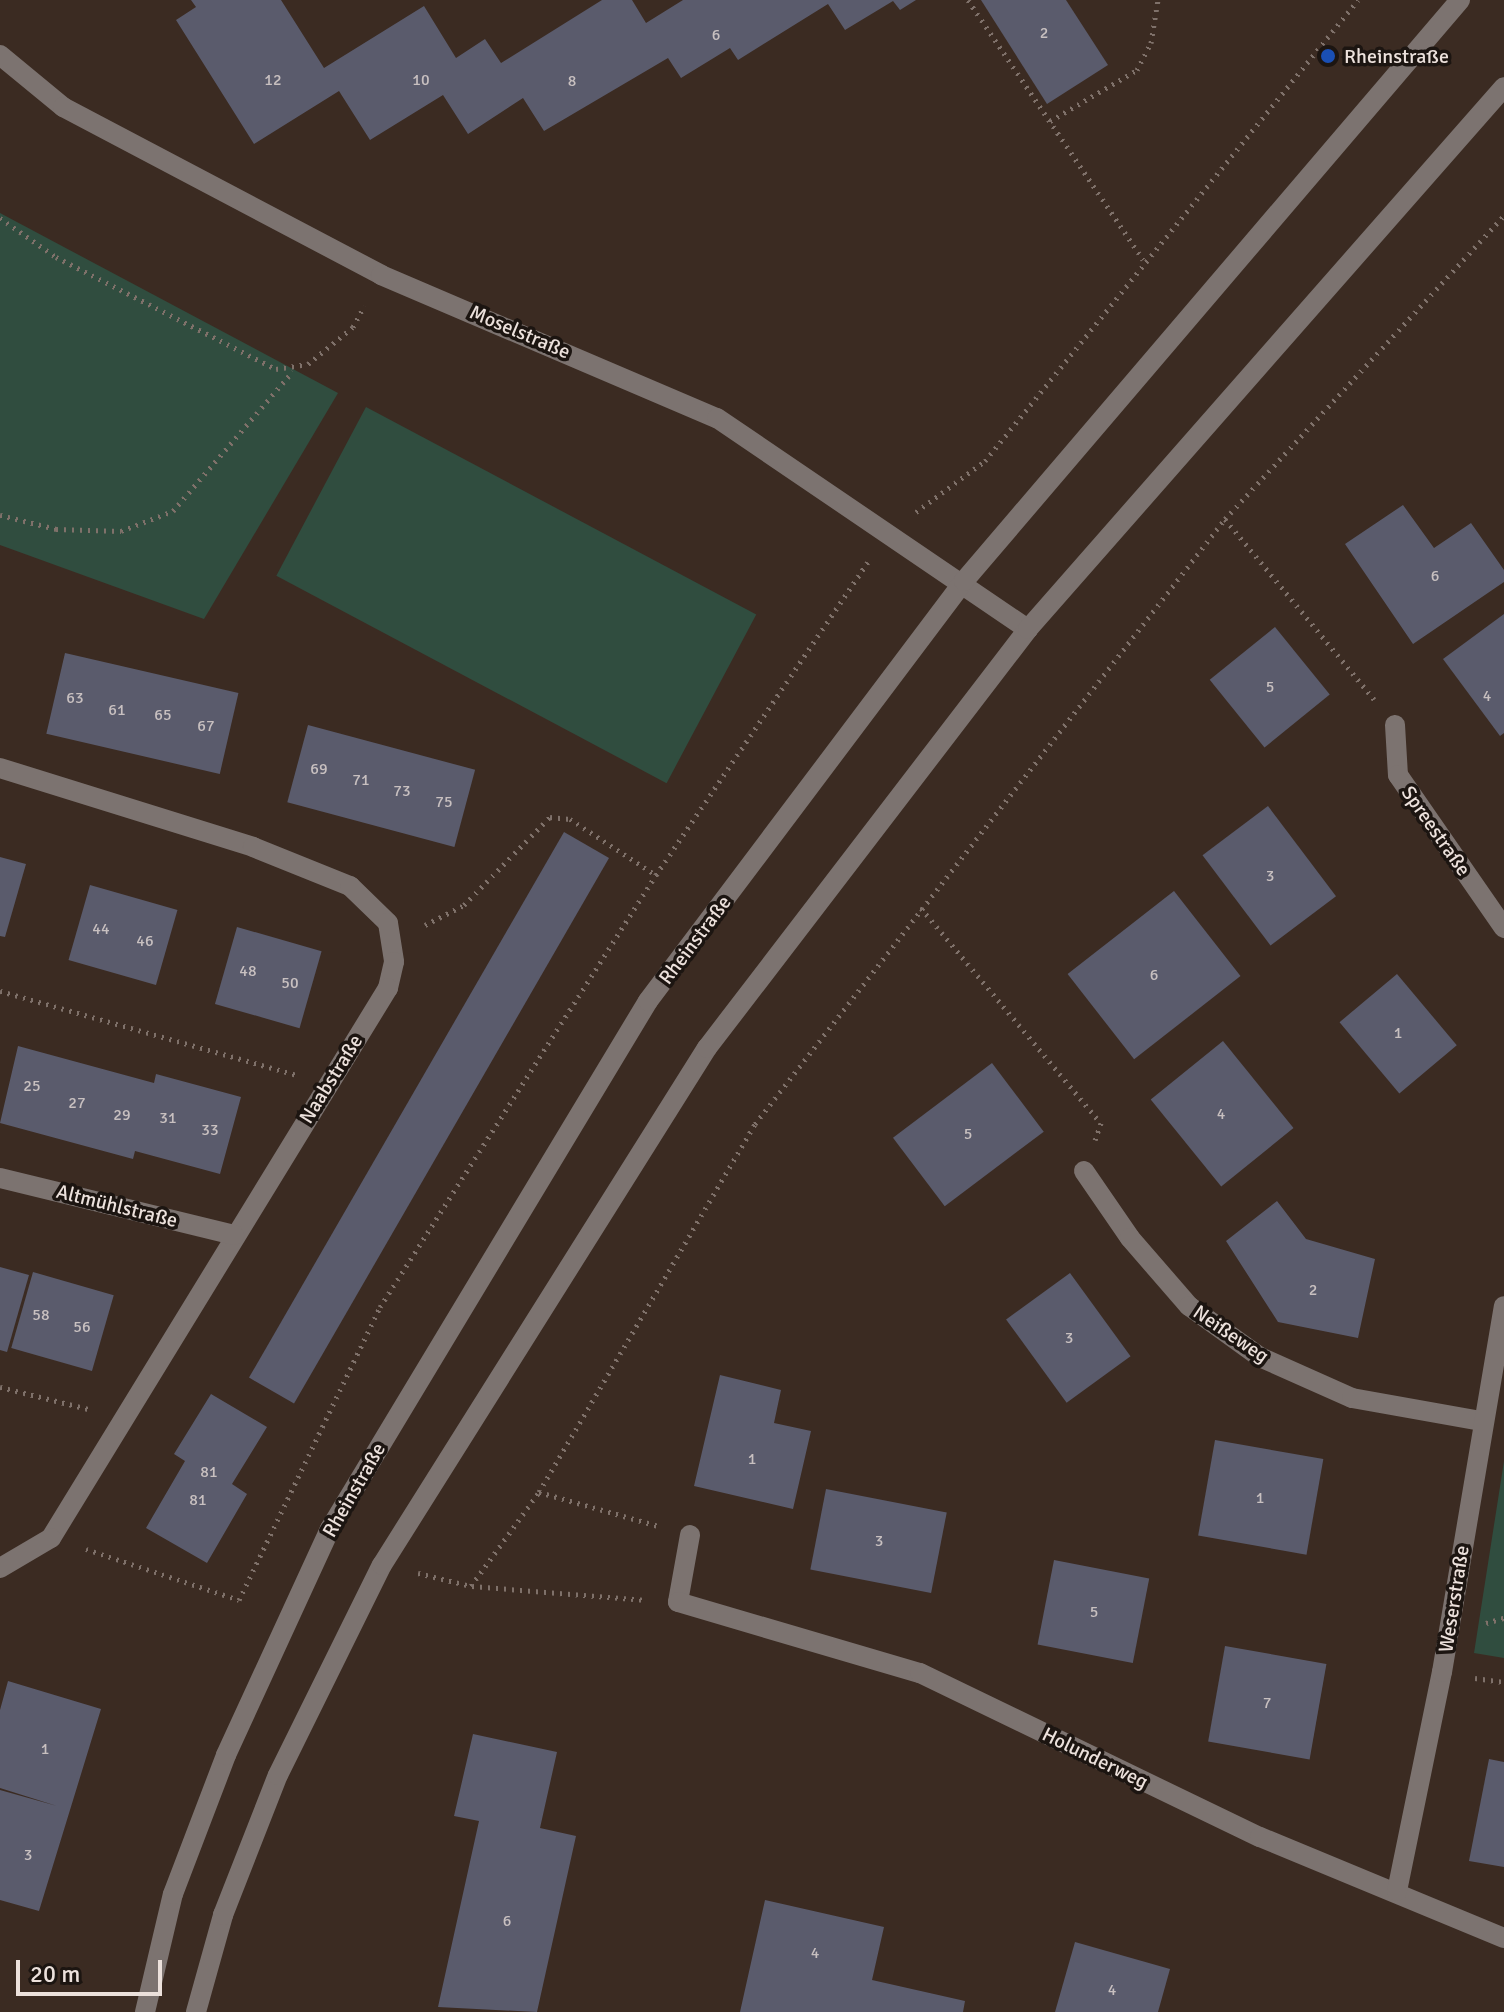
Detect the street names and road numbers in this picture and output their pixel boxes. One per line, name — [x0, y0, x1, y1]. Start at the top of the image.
street label: Moselstraße — [466, 300, 574, 364]
street label: Spreestraße — [1396, 781, 1476, 881]
street label: Rheinstraße — [654, 891, 736, 989]
street label: Naabstraße — [294, 1030, 368, 1128]
street label: Altmühlstraße — [54, 1179, 180, 1233]
street label: Neißeweg — [1189, 1300, 1273, 1368]
street label: Rheinstraße — [317, 1439, 391, 1541]
street label: Weserstraße — [1434, 1544, 1474, 1654]
street label: Holunderweg — [1038, 1722, 1152, 1794]

